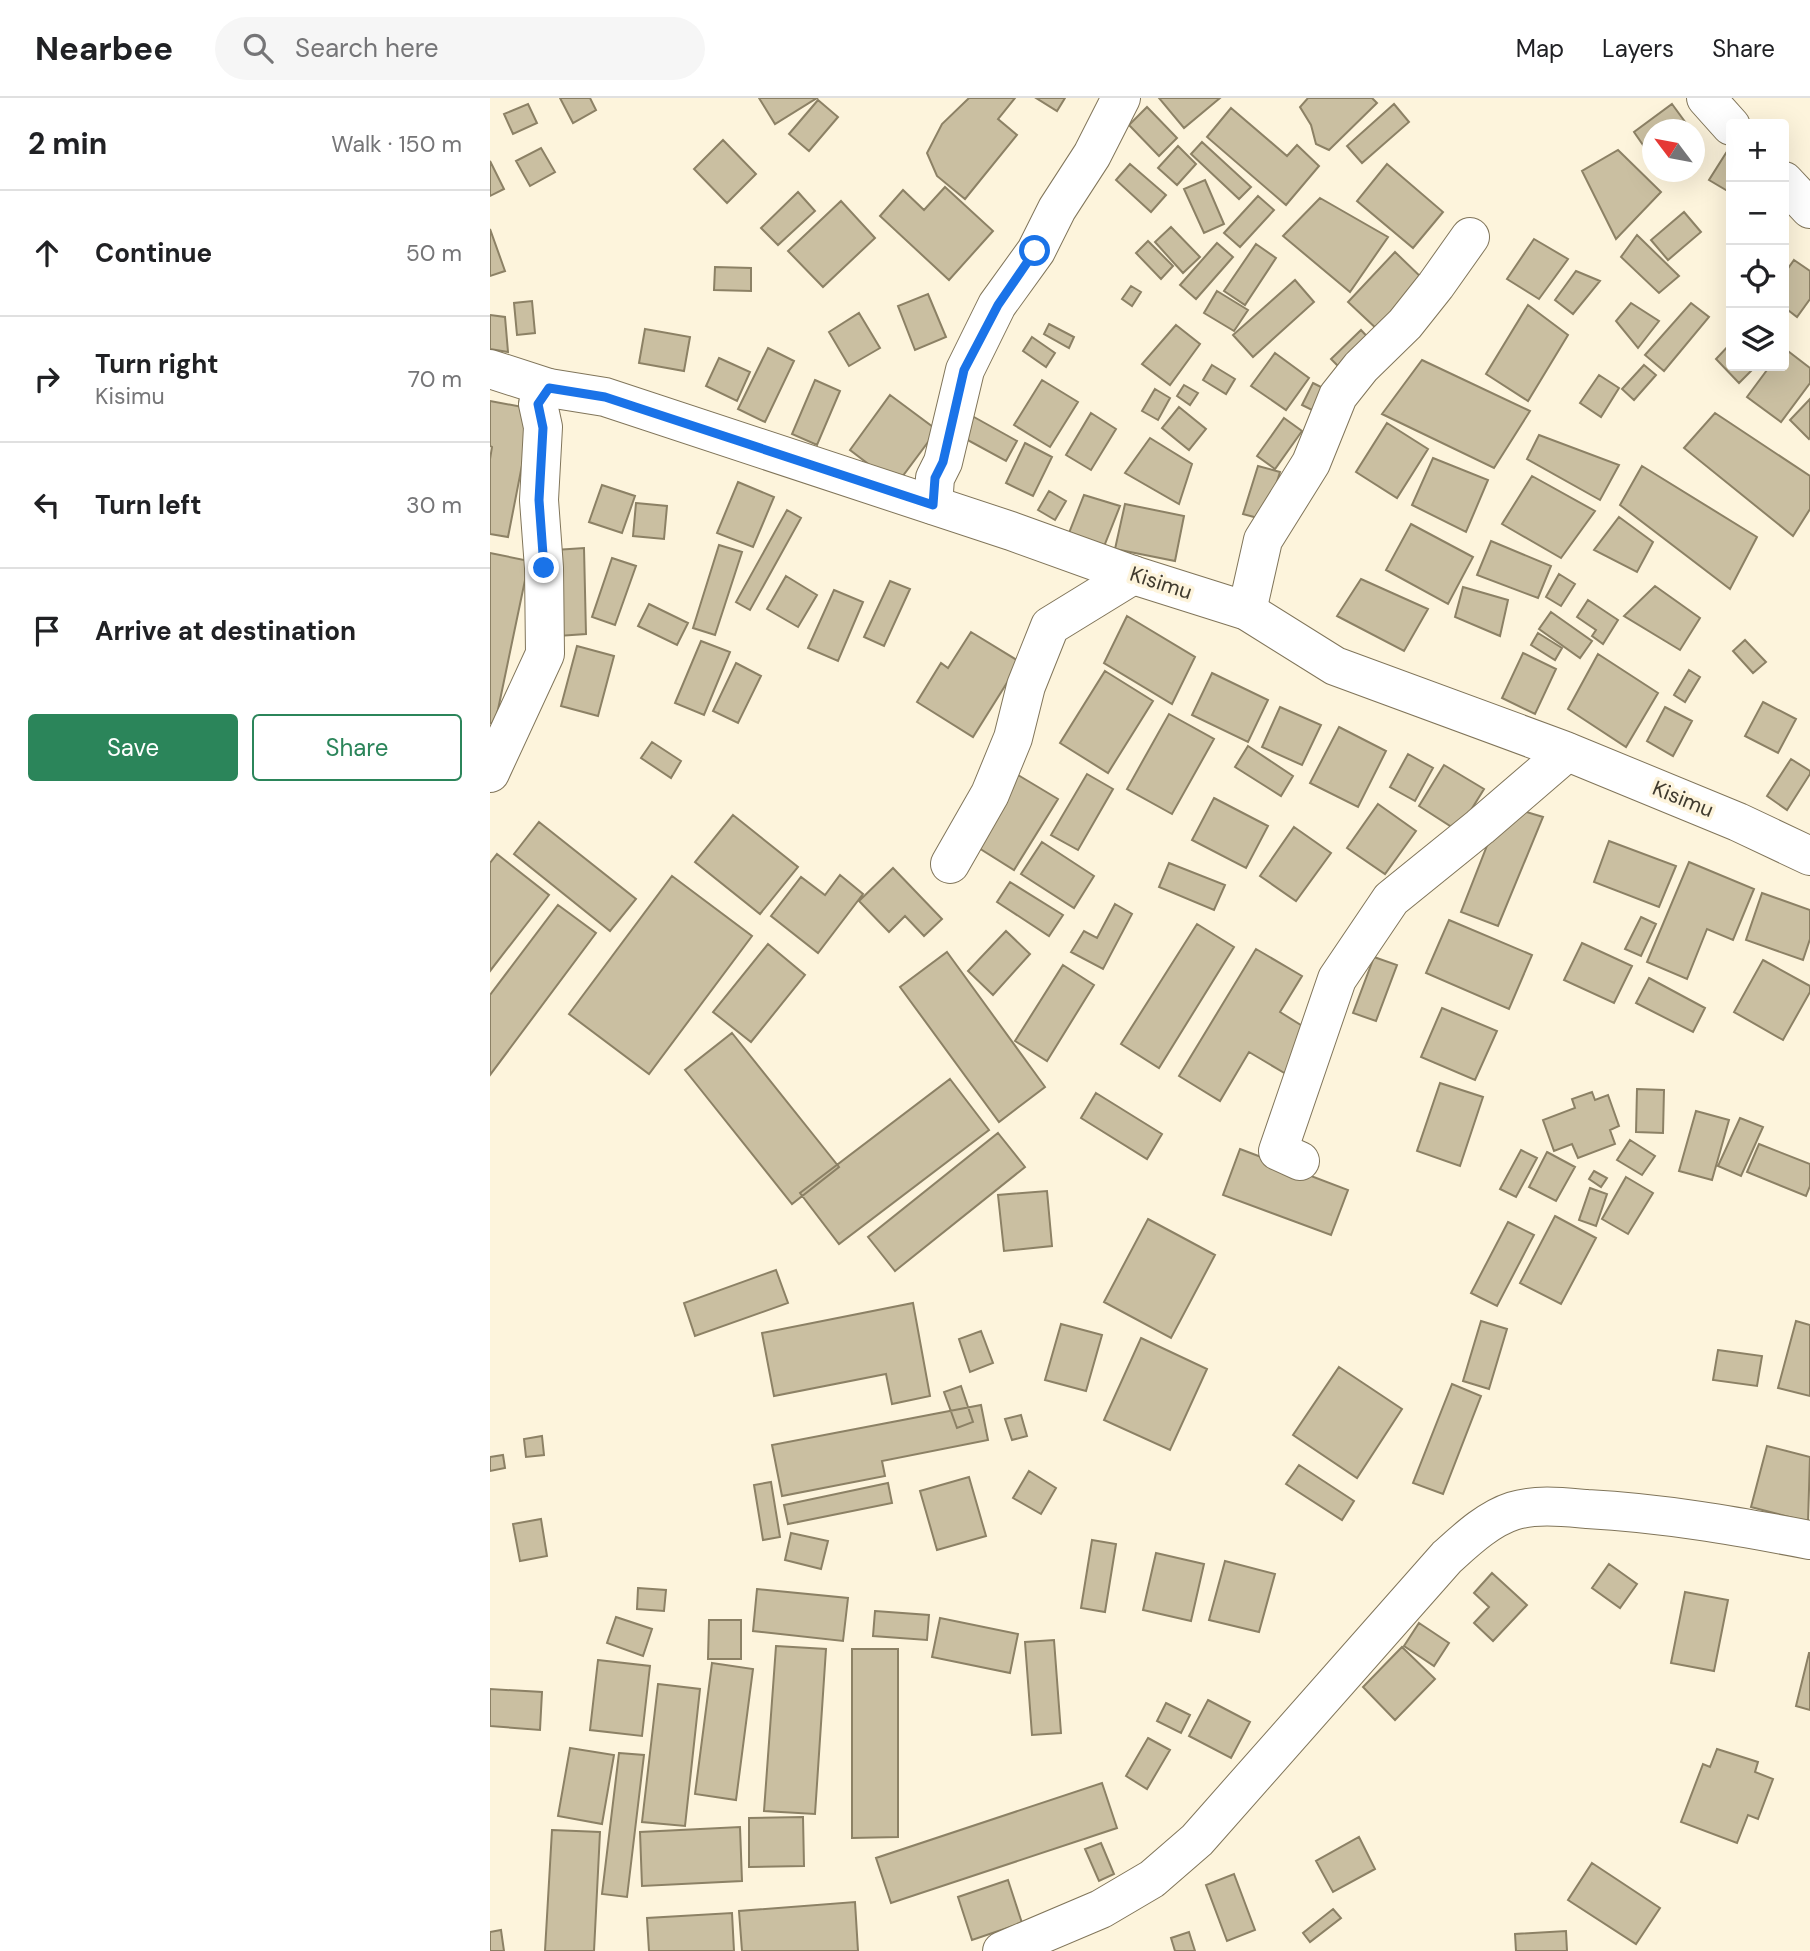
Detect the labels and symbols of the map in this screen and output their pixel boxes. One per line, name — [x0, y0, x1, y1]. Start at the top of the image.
north arrow — [1642, 119, 1705, 182]
route start — [1019, 235, 1050, 266]
route end — [528, 552, 559, 583]
street label: Kisimu — [1126, 560, 1196, 606]
street label: Kisimu — [1648, 774, 1718, 824]

